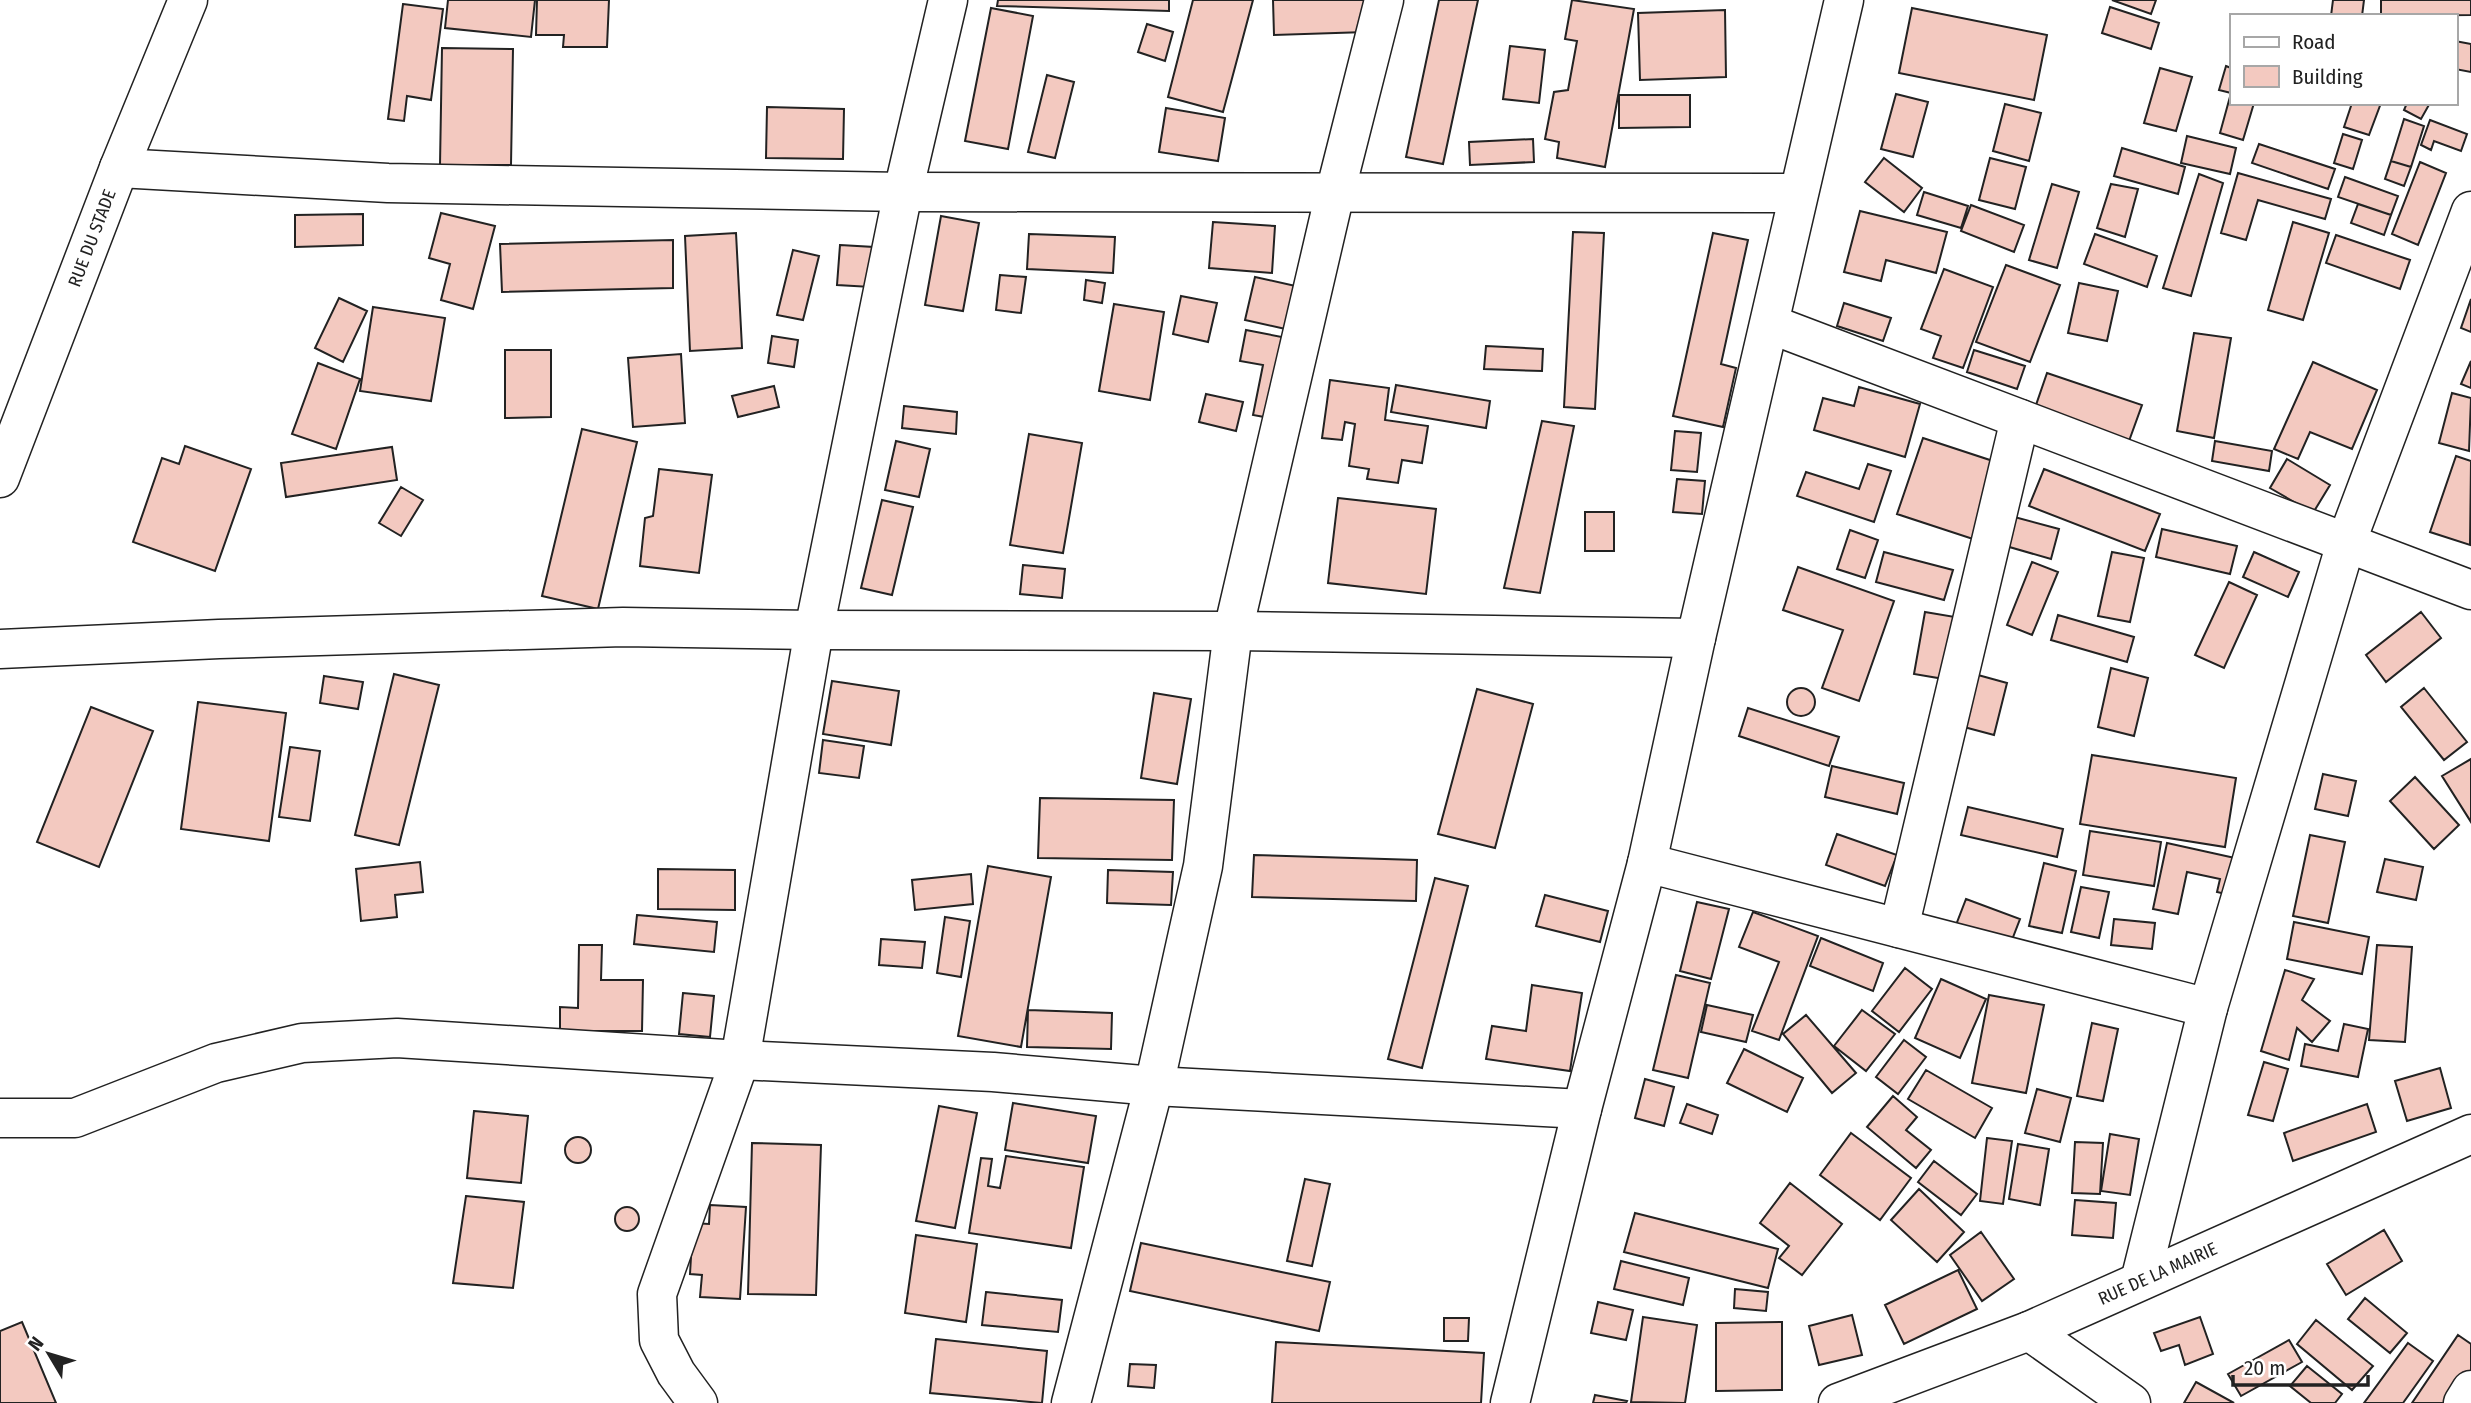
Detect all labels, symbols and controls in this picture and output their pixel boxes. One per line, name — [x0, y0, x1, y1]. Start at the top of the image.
legend — [2230, 14, 2457, 105]
text: Road — [2292, 29, 2336, 55]
text: Building — [2292, 64, 2363, 90]
street label: RUE DU STADE — [63, 186, 121, 290]
street label: RUE DE LA MAIRIE — [2095, 1238, 2221, 1310]
north arrow — [14, 1319, 84, 1389]
text: N — [23, 1332, 49, 1355]
scale bar — [2233, 1344, 2368, 1388]
text: 20 m — [2244, 1355, 2285, 1381]

